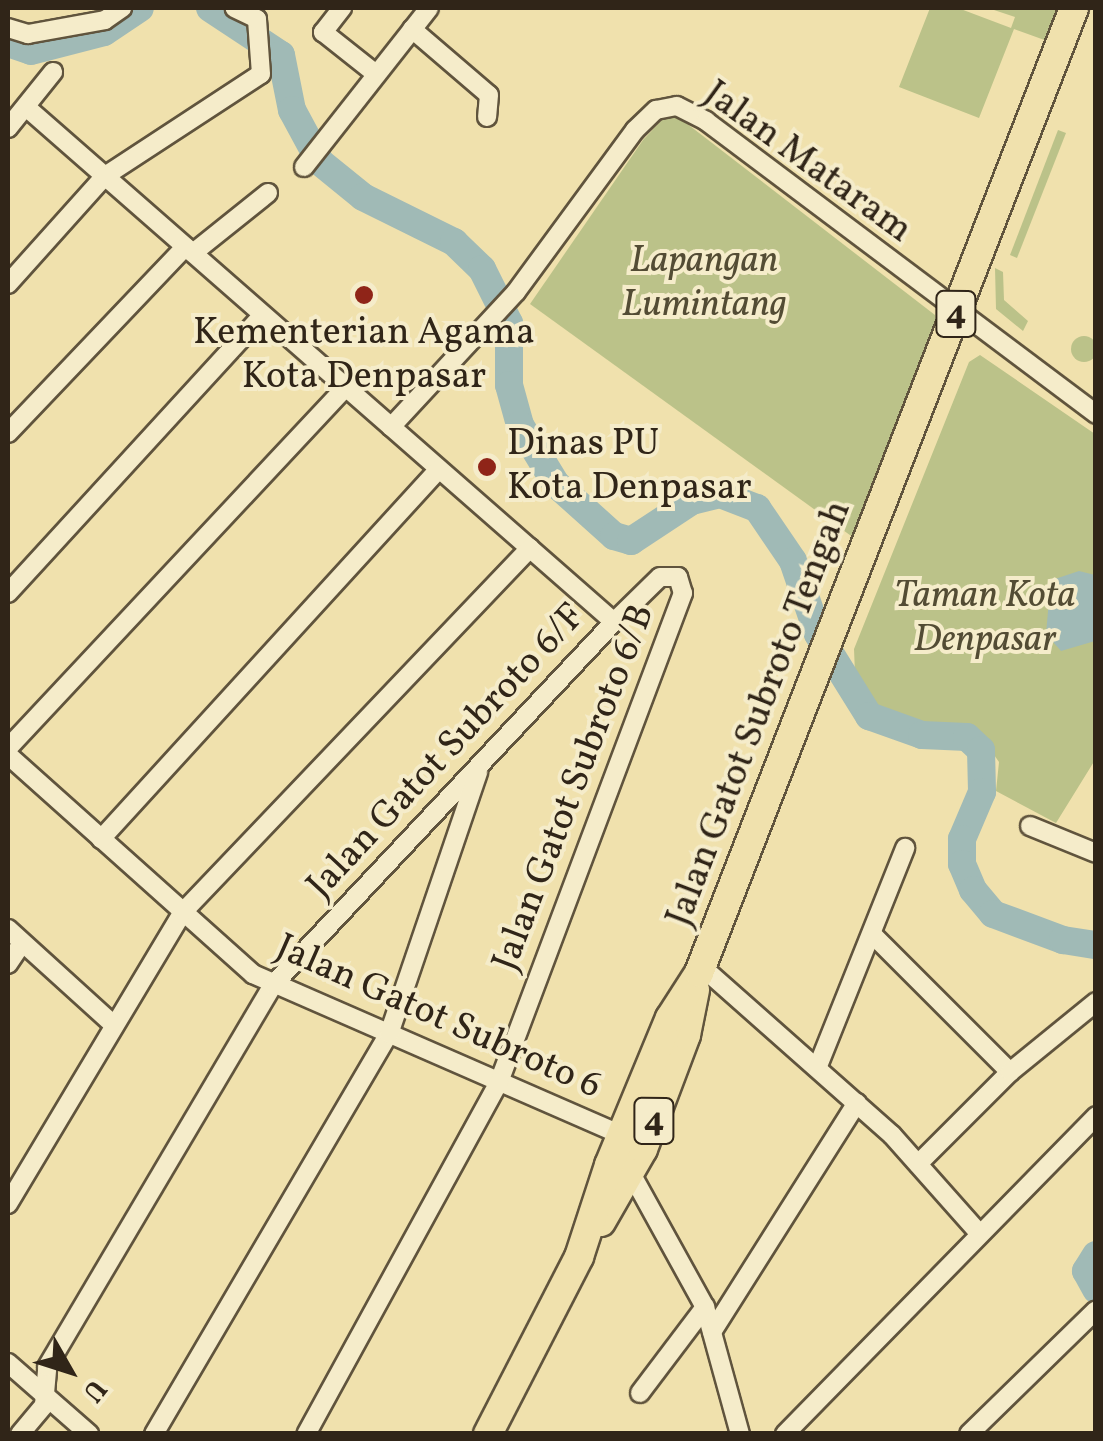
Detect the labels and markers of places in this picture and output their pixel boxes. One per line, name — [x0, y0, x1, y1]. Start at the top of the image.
marker: Kementerian Agama Kota Denpasar — [353, 284, 375, 306]
place label: Kementerian Agama Kota Denpasar — [193, 311, 535, 400]
place label: Dinas PU Kota Denpasar — [507, 422, 752, 512]
marker: Dinas PU Kota Denpasar — [476, 456, 498, 478]

